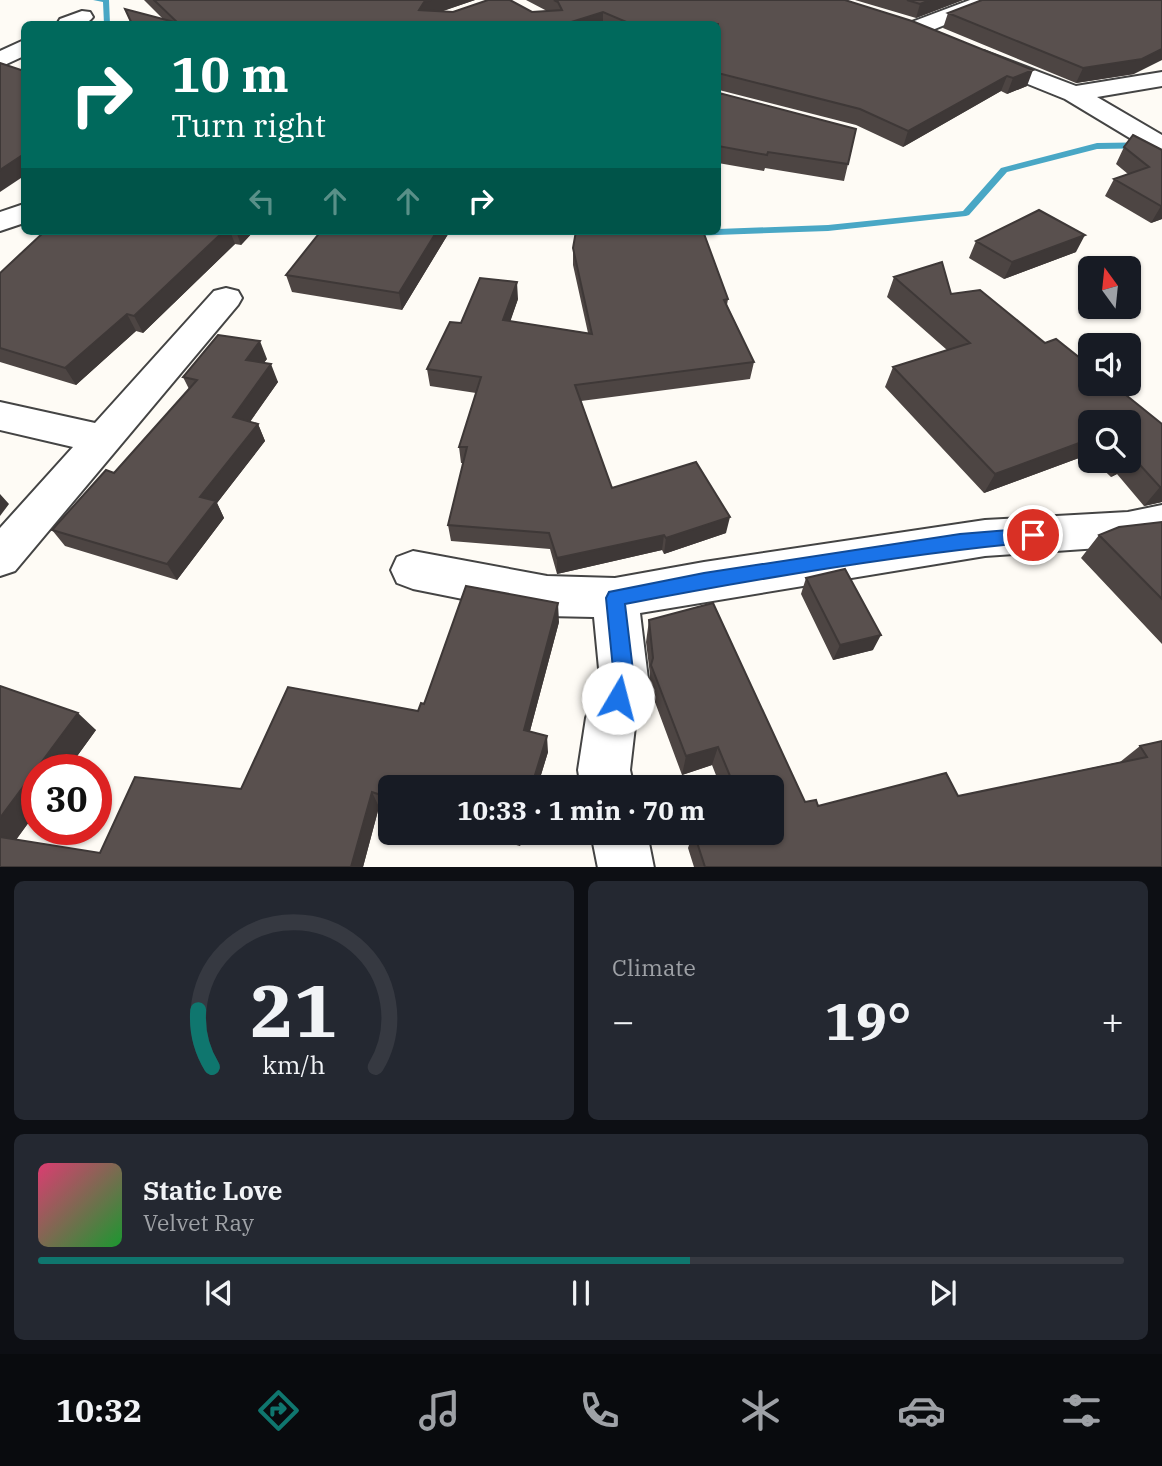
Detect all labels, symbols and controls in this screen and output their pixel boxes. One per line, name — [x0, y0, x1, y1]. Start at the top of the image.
text: 10 m — [171, 42, 289, 105]
icon: right — [56, 49, 147, 140]
text: Turn right — [171, 104, 326, 146]
icon: left — [243, 182, 281, 220]
icon: ahead — [316, 182, 354, 220]
icon: ahead — [389, 182, 427, 220]
icon: right — [462, 182, 500, 220]
north arrow — [1078, 256, 1141, 318]
map controls — [1078, 256, 1141, 473]
button: sound — [1078, 333, 1141, 396]
button: search — [1078, 410, 1141, 473]
pin — [1003, 505, 1063, 565]
icon: arrive — [1014, 516, 1052, 554]
position arrow — [581, 661, 655, 735]
speed limit sign: 30 — [21, 754, 112, 845]
text: 10:33 · 1 min · 70 m — [457, 793, 705, 827]
text: Climate — [612, 952, 696, 982]
text: 21 — [250, 962, 338, 1057]
text: 19° — [825, 987, 911, 1054]
text: − — [612, 996, 635, 1045]
text: + — [1101, 996, 1124, 1045]
text: km/h — [262, 1047, 326, 1080]
text: Static Love — [143, 1173, 282, 1207]
text: Velvet Ray — [143, 1207, 254, 1237]
icon: previous — [200, 1274, 238, 1312]
icon: pause — [562, 1274, 600, 1312]
icon: next — [924, 1274, 962, 1312]
icon: directions — [254, 1386, 303, 1435]
icon: music — [415, 1386, 464, 1435]
icon: phone — [575, 1386, 624, 1435]
icon: climate — [736, 1386, 785, 1435]
icon: car — [897, 1386, 946, 1435]
icon: filters — [1057, 1386, 1106, 1435]
text: 10:32 — [56, 1389, 142, 1431]

